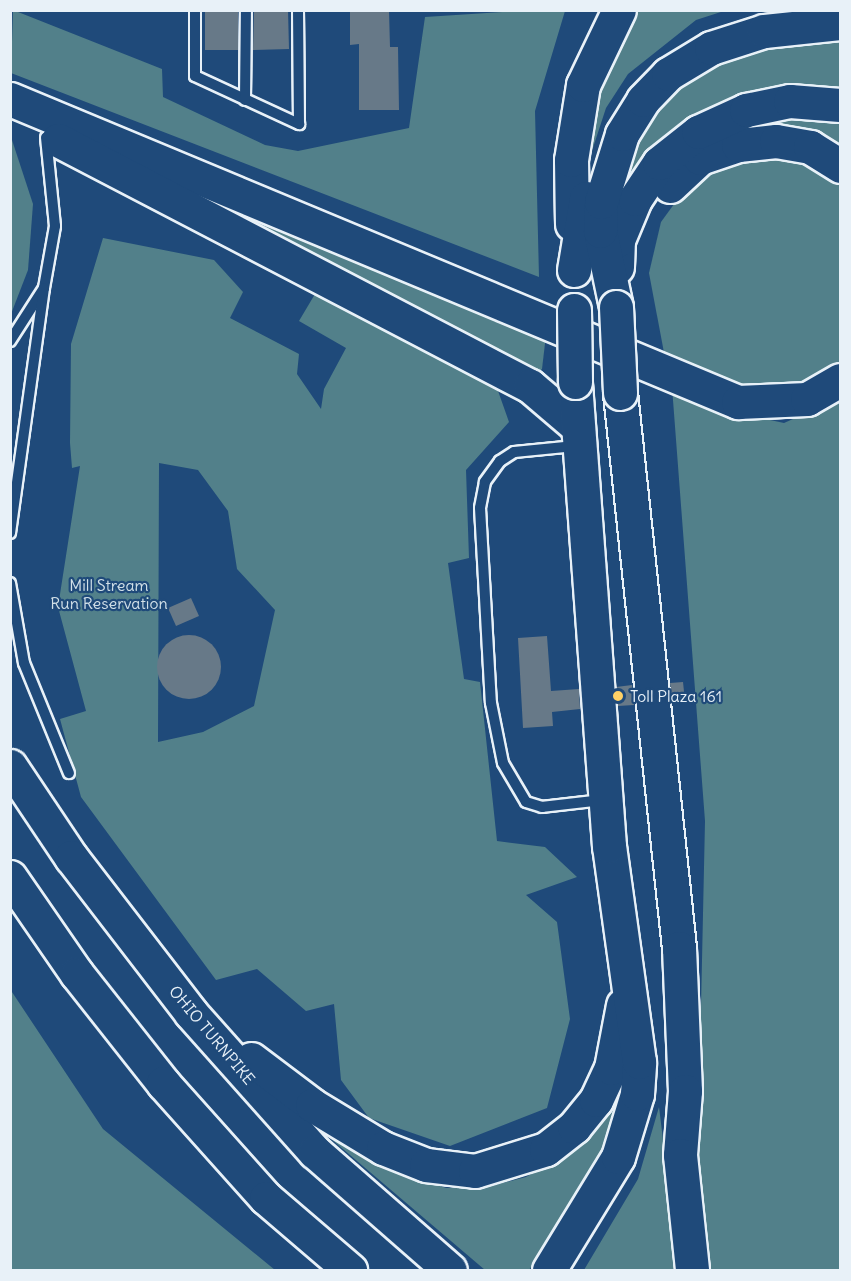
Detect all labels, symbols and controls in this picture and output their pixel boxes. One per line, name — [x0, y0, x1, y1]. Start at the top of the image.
park label: Mill Stream Run Reservation — [50, 575, 168, 613]
place label: Toll Plaza 161 — [630, 686, 722, 706]
marker: Toll Plaza 161 — [611, 689, 625, 703]
street label: OHIO TURNPIKE — [165, 982, 259, 1088]

